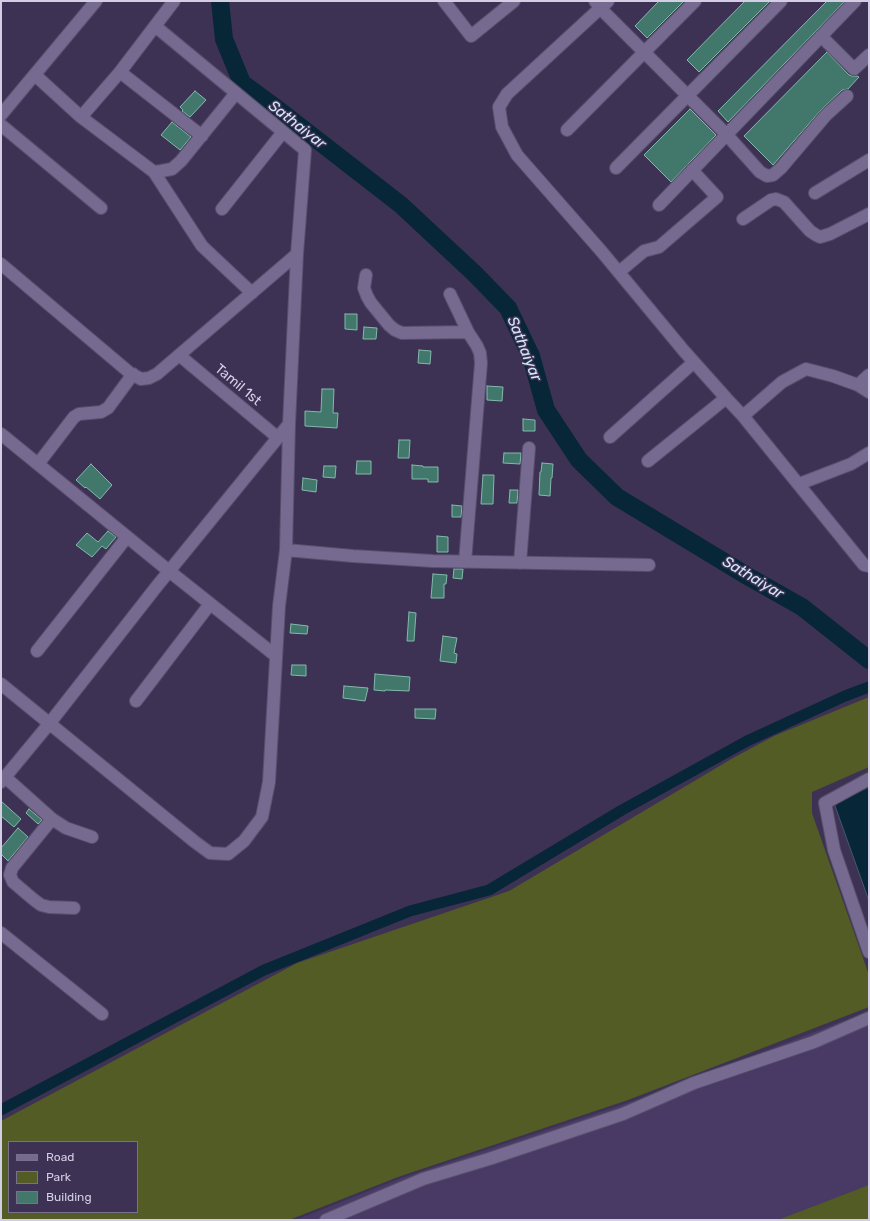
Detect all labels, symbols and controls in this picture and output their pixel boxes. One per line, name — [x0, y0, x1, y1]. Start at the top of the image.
water label: Sathaiyar — [265, 97, 329, 153]
water label: Sathaiyar — [503, 314, 545, 384]
street label: Tamil 1st — [211, 361, 265, 409]
water label: Sathaiyar — [719, 553, 787, 603]
legend — [8, 1141, 138, 1213]
text: Road — [46, 1150, 74, 1164]
text: Park — [46, 1170, 71, 1184]
text: Building — [46, 1190, 92, 1204]

